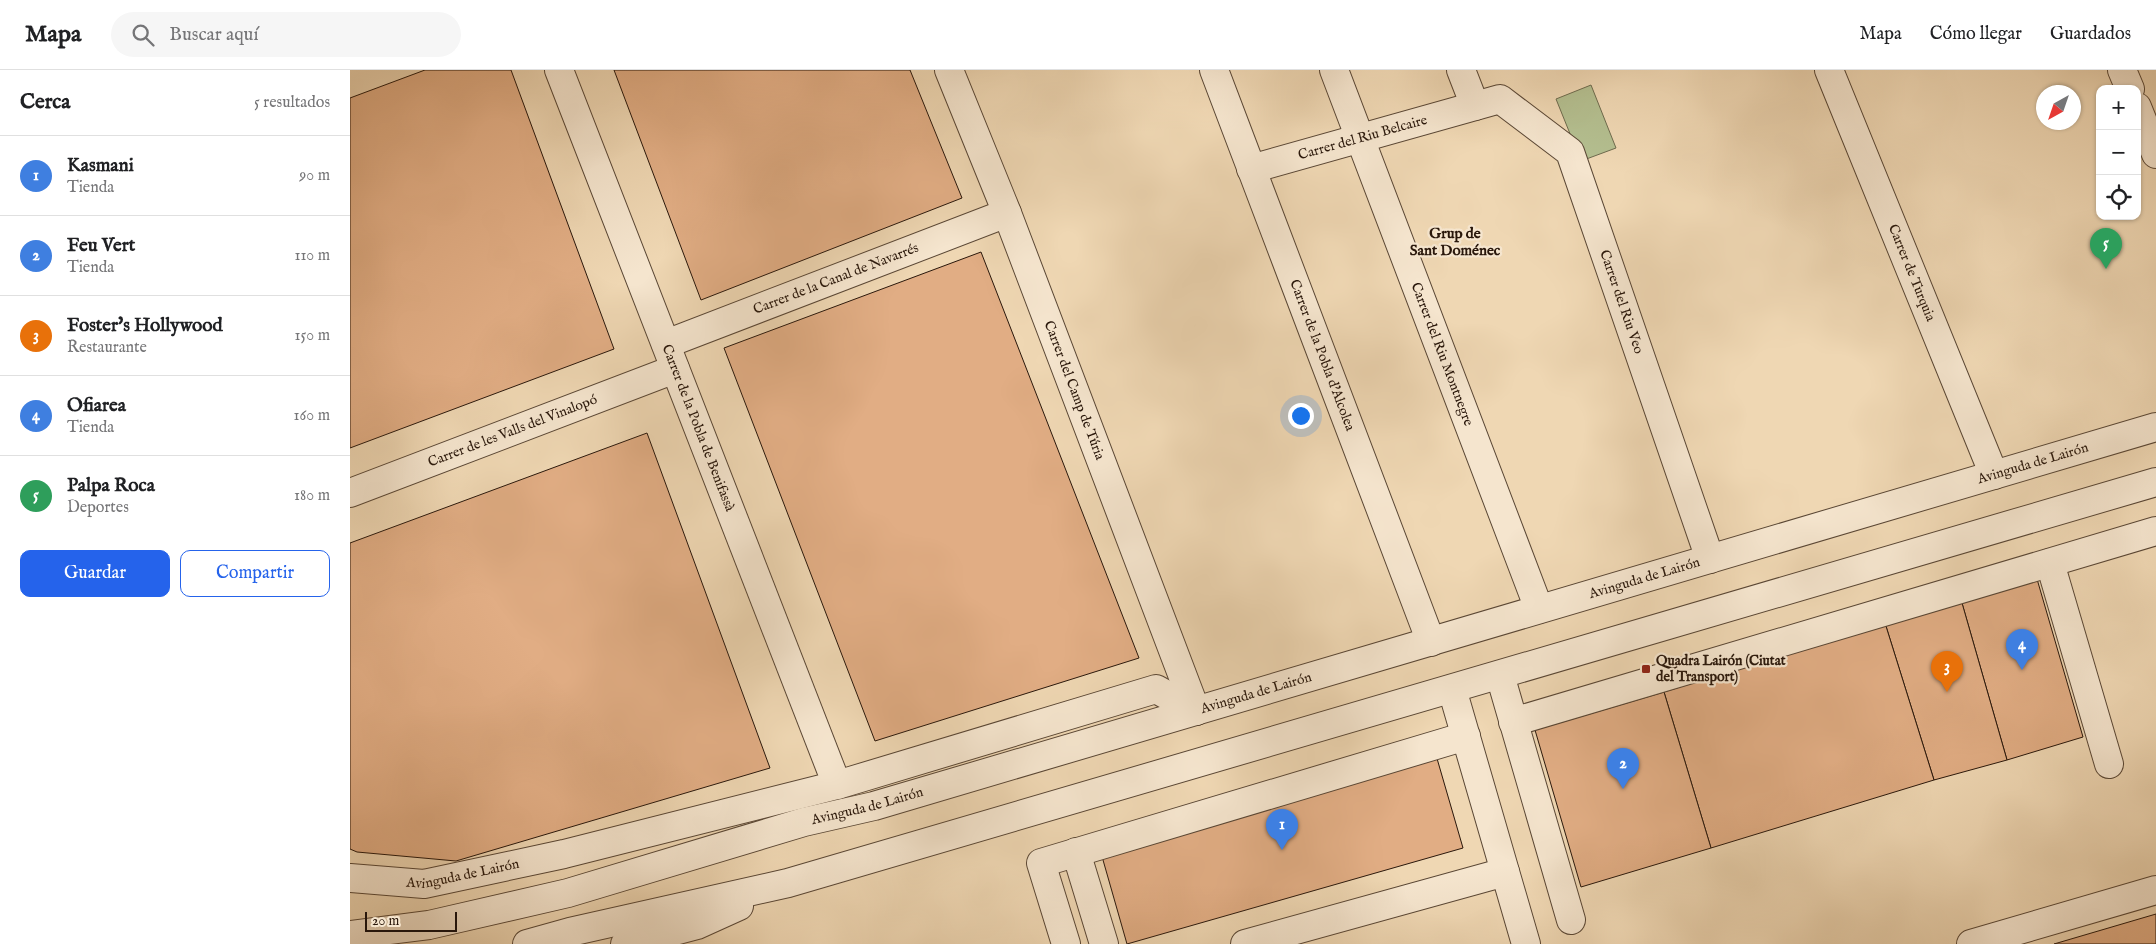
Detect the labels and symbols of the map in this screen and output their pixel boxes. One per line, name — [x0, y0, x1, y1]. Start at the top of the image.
north arrow — [2036, 85, 2081, 130]
street label: Carrer del Riu Belcaire — [1296, 111, 1430, 164]
street label: Carrer de Turquia — [1884, 222, 1940, 325]
district label: Grup de Sant Doménec — [1410, 224, 1501, 260]
pin: 5 — [2090, 228, 2122, 269]
street label: Carrer de la Canal de Navarrés — [751, 239, 921, 319]
street label: Carrer del Riu Veo — [1595, 248, 1648, 357]
street label: Carrer de la Pobla d'Alcolea — [1285, 277, 1359, 434]
street label: Carrer del Riu Montnegre — [1407, 280, 1478, 429]
street label: Carrer del Camp de Túria — [1040, 318, 1109, 463]
street label: Carrer de la Pobla de Benifassà — [658, 342, 739, 515]
street label: Carrer de les Valls del Vinalopó — [425, 390, 600, 471]
your location — [1288, 403, 1314, 429]
street label: Avinguda de Lairón — [1974, 438, 2091, 489]
street label: Avinguda de Lairón — [1586, 553, 1703, 603]
pin: 4 — [2006, 629, 2038, 670]
pin: 3 — [1931, 651, 1963, 692]
place label: Quadra Lairón (Ciutat del Transport) — [1656, 652, 1786, 686]
marker: Quadra Lairón (Ciutat del Transport) — [1640, 663, 1652, 675]
street label: Avinguda de Lairón — [1198, 668, 1314, 718]
pin: 2 — [1607, 748, 1639, 789]
street label: Avinguda de Lairón — [809, 783, 926, 829]
pin: 1 — [1266, 809, 1298, 850]
street label: Avinguda de Lairón — [405, 855, 521, 893]
scale bar — [365, 909, 458, 932]

